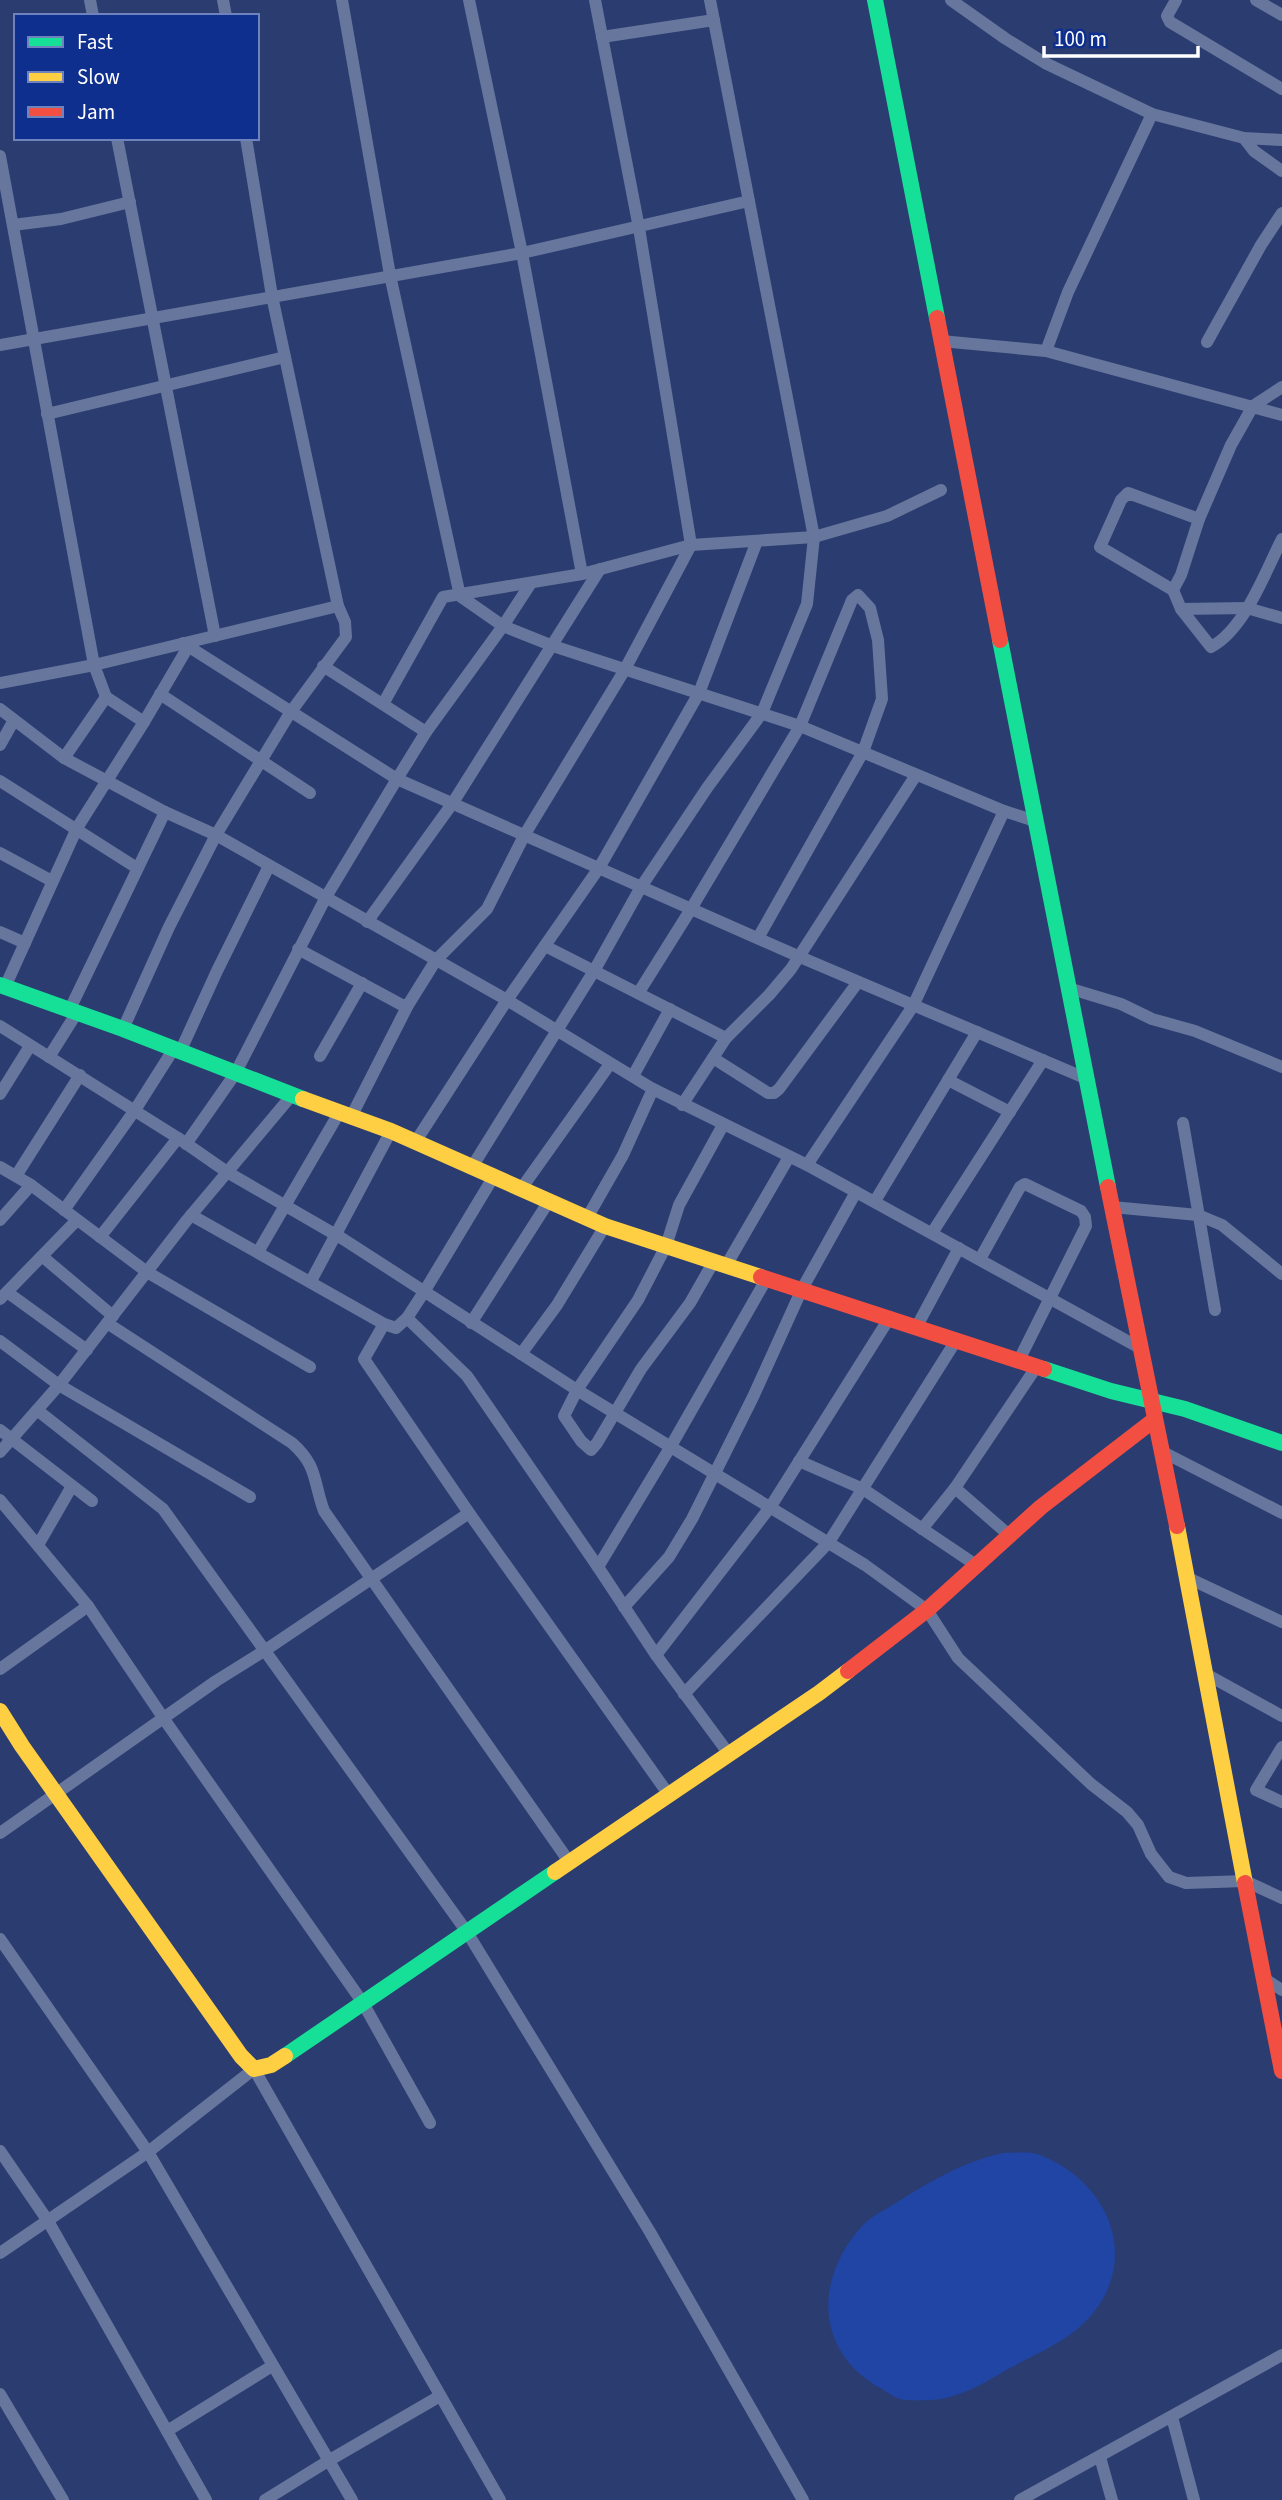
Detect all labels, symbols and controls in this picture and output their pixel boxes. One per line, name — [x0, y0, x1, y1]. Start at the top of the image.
legend — [14, 14, 259, 140]
scale bar — [1044, 14, 1198, 58]
text: 100 m — [1054, 24, 1107, 54]
text: Fast — [77, 27, 113, 57]
text: Slow — [77, 62, 120, 92]
text: Jam — [77, 97, 115, 127]

